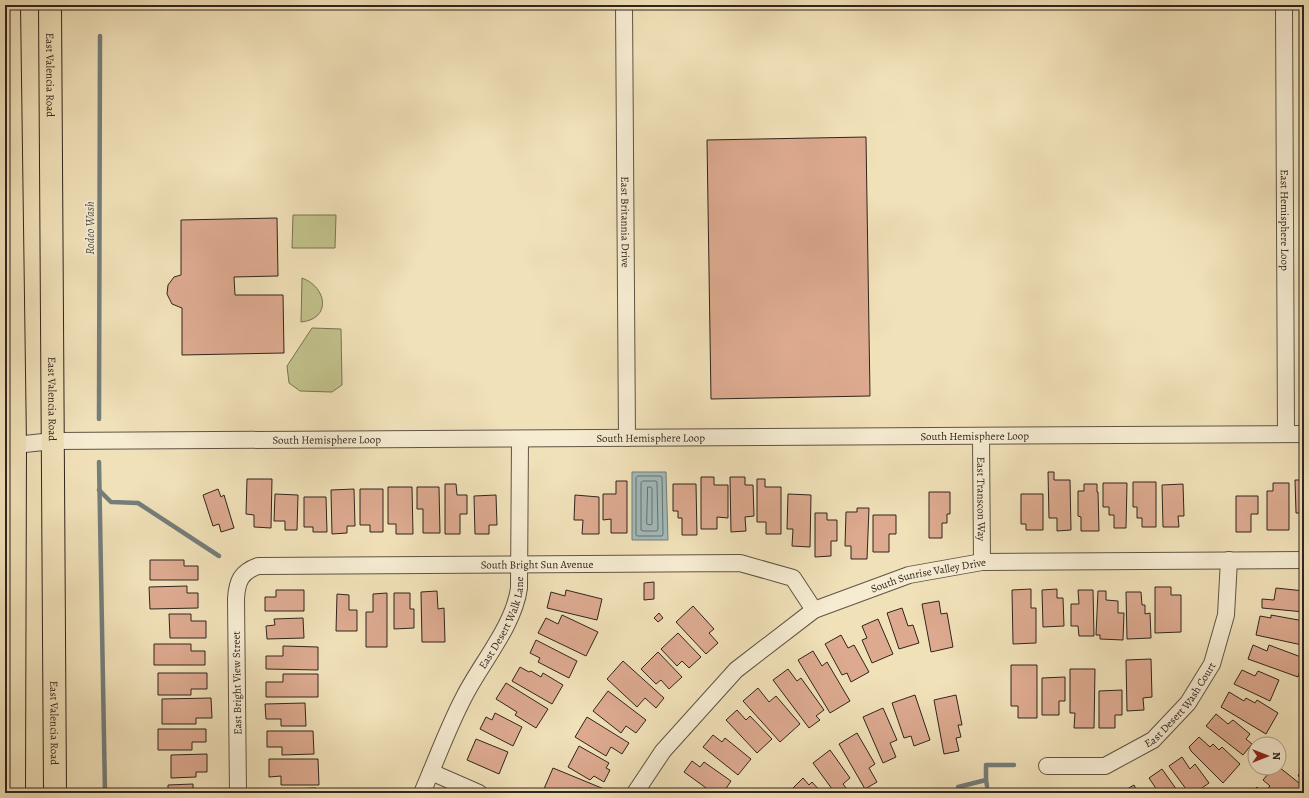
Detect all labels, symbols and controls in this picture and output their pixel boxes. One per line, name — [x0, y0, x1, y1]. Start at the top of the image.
street label: East Valencia Road — [43, 33, 58, 117]
street label: East Hemisphere Loop — [1277, 169, 1293, 271]
street label: East Britannia Drive — [618, 176, 633, 268]
water label: Rodeo Wash — [82, 201, 98, 255]
street label: East Valencia Road — [45, 357, 60, 441]
street label: South Hemisphere Loop — [920, 428, 1029, 444]
street label: South Hemisphere Loop — [596, 430, 705, 445]
street label: South Hemisphere Loop — [272, 432, 381, 447]
street label: East Transcon Way — [974, 457, 989, 541]
street label: South Sunrise Valley Drive — [868, 554, 986, 596]
street label: South Bright Sun Avenue — [481, 556, 593, 572]
street label: East Desert Walk Lane — [475, 576, 527, 672]
street label: East Bright View Street — [229, 631, 245, 735]
street label: East Desert Wash Court — [1142, 659, 1219, 751]
street label: East Valencia Road — [47, 681, 62, 765]
north arrow — [1247, 736, 1287, 776]
text: N — [1269, 752, 1284, 760]

